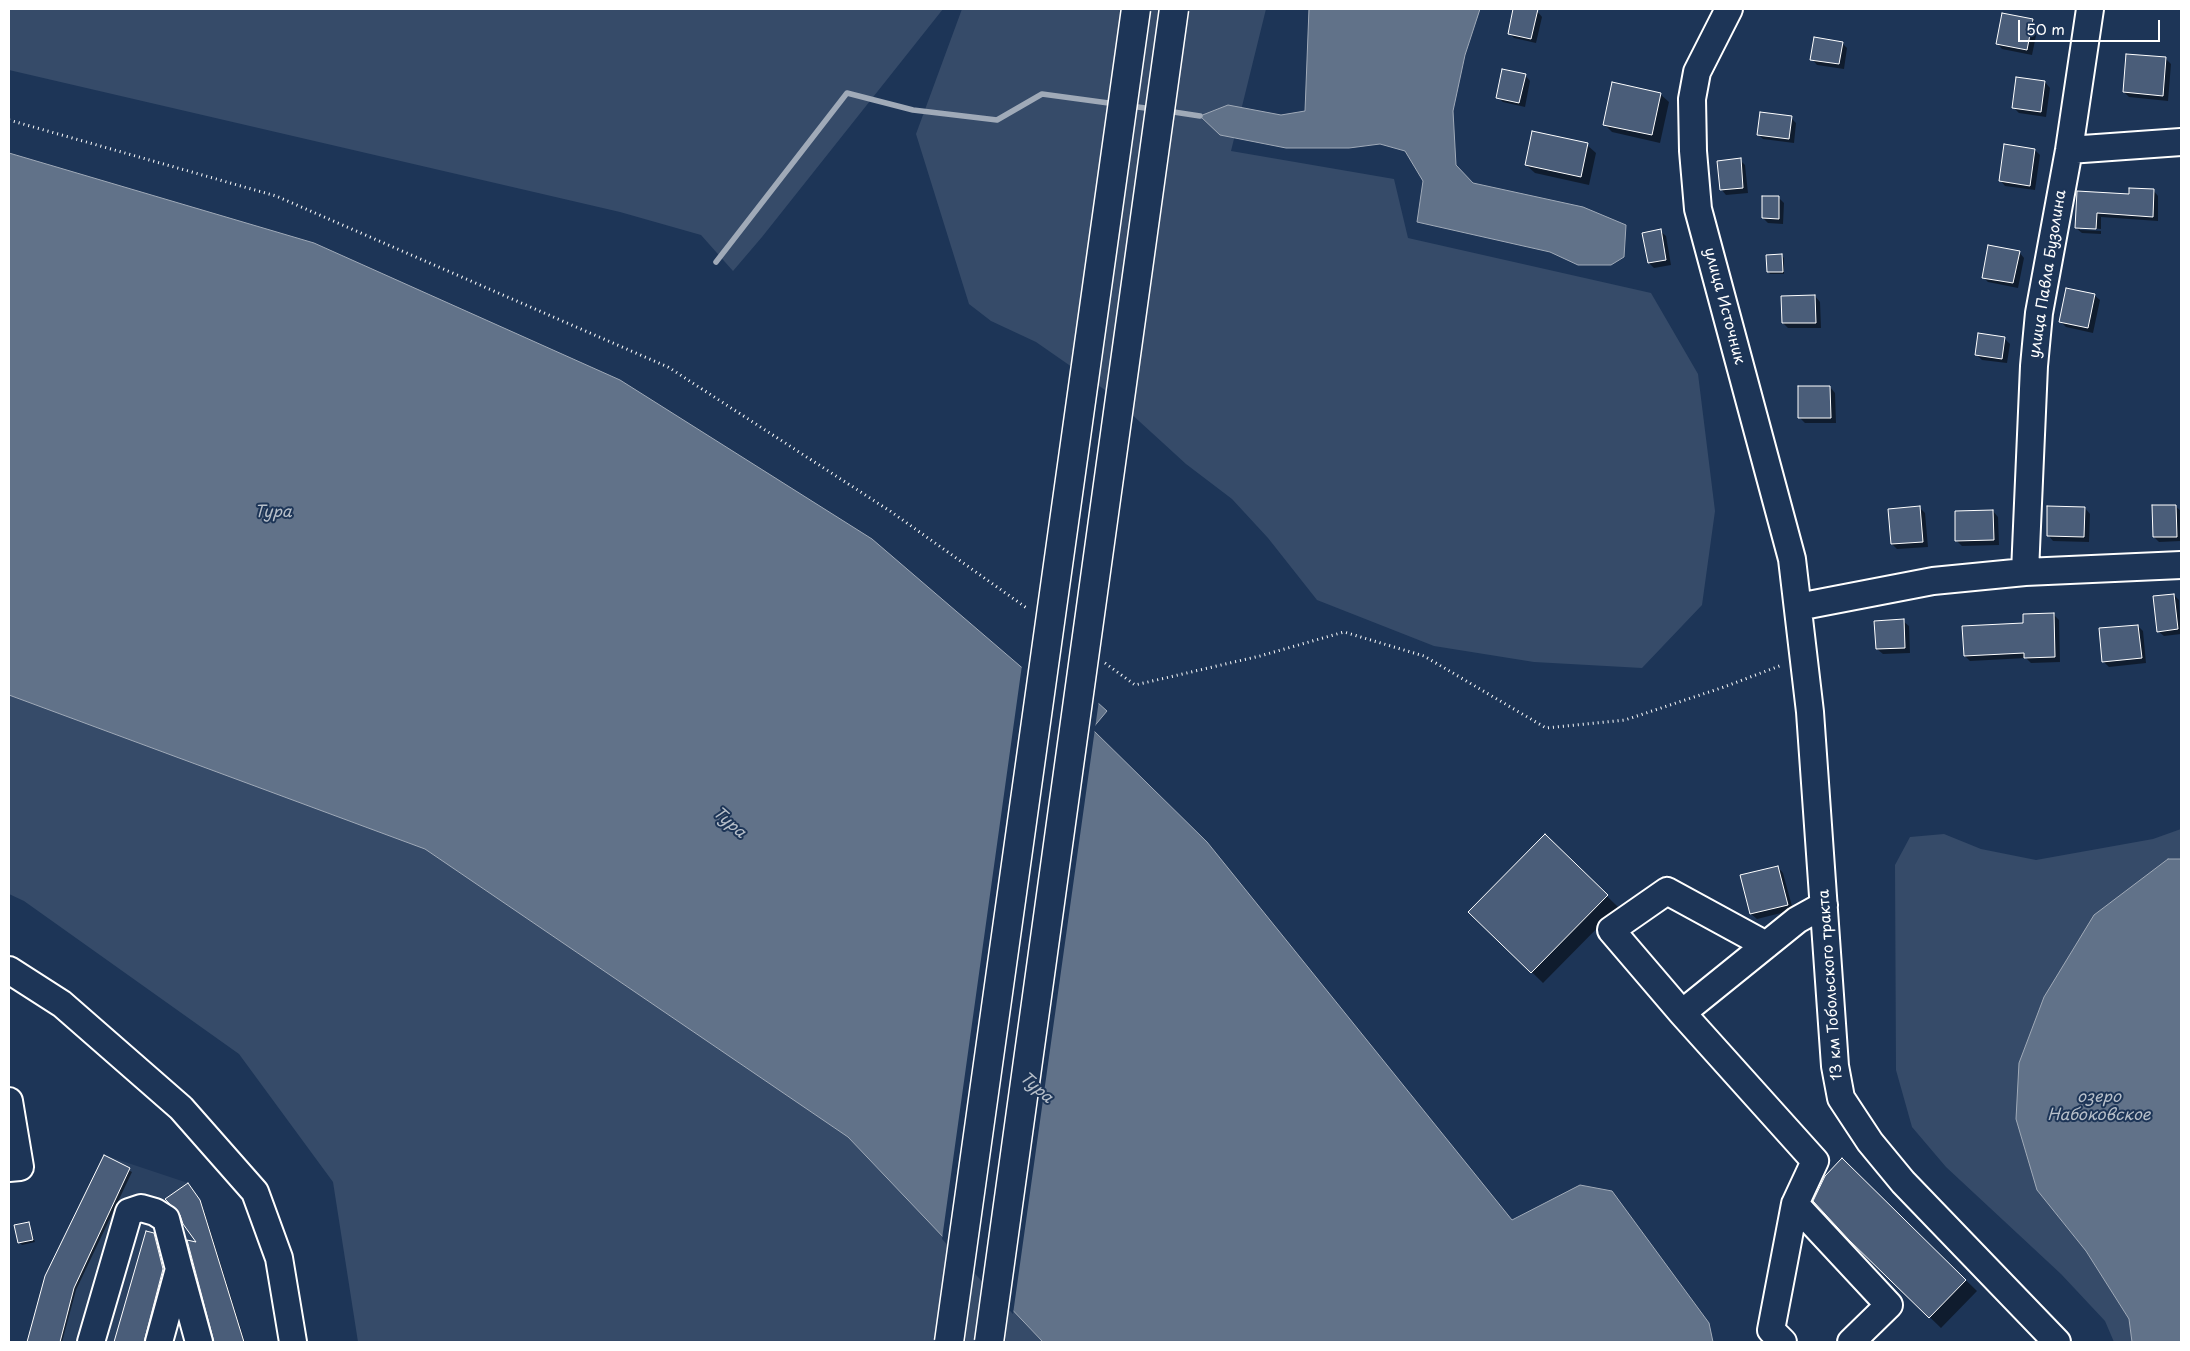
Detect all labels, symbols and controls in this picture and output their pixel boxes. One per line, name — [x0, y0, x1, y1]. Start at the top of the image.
scale bar — [2020, 10, 2162, 42]
text: 50 m — [2026, 17, 2065, 40]
street label: улица Павла Бузолина — [2026, 189, 2070, 359]
street label: улица Источник — [1700, 246, 1748, 366]
water label: Тура — [254, 503, 292, 523]
water label: Тура — [709, 803, 749, 843]
street label: 13 км Тобольского тракта — [1815, 889, 1847, 1081]
water label: Тура — [1016, 1068, 1056, 1108]
water label: озеро Набоковское — [2047, 1088, 2151, 1126]

